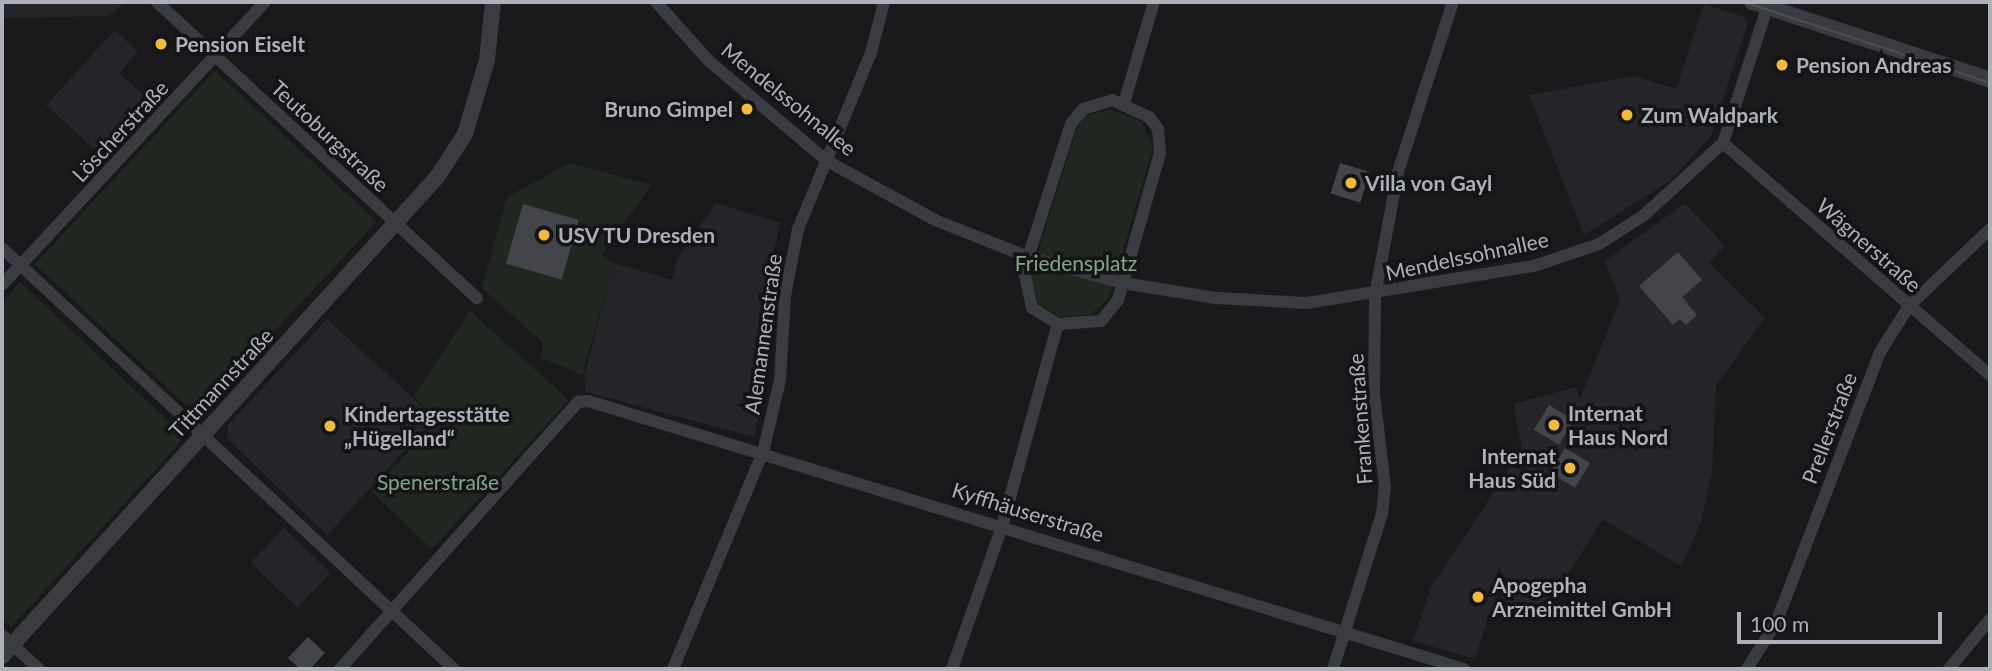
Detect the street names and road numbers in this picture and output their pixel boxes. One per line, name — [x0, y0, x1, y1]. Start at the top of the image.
street label: Mendelssohnallee — [717, 37, 861, 161]
street label: Löscherstraße — [67, 75, 173, 187]
street label: Teutoburgstraße — [266, 75, 394, 197]
street label: Wägnerstraße — [1812, 193, 1926, 297]
street label: Mendelssohnallee — [1383, 226, 1551, 286]
street label: Alemannenstraße — [739, 252, 787, 416]
street label: Tittmannstraße — [164, 323, 278, 443]
street label: Frankenstraße — [1343, 353, 1377, 485]
street label: Prellerstraße — [1796, 369, 1862, 487]
street label: Kyffhäuserstraße — [949, 477, 1107, 547]

